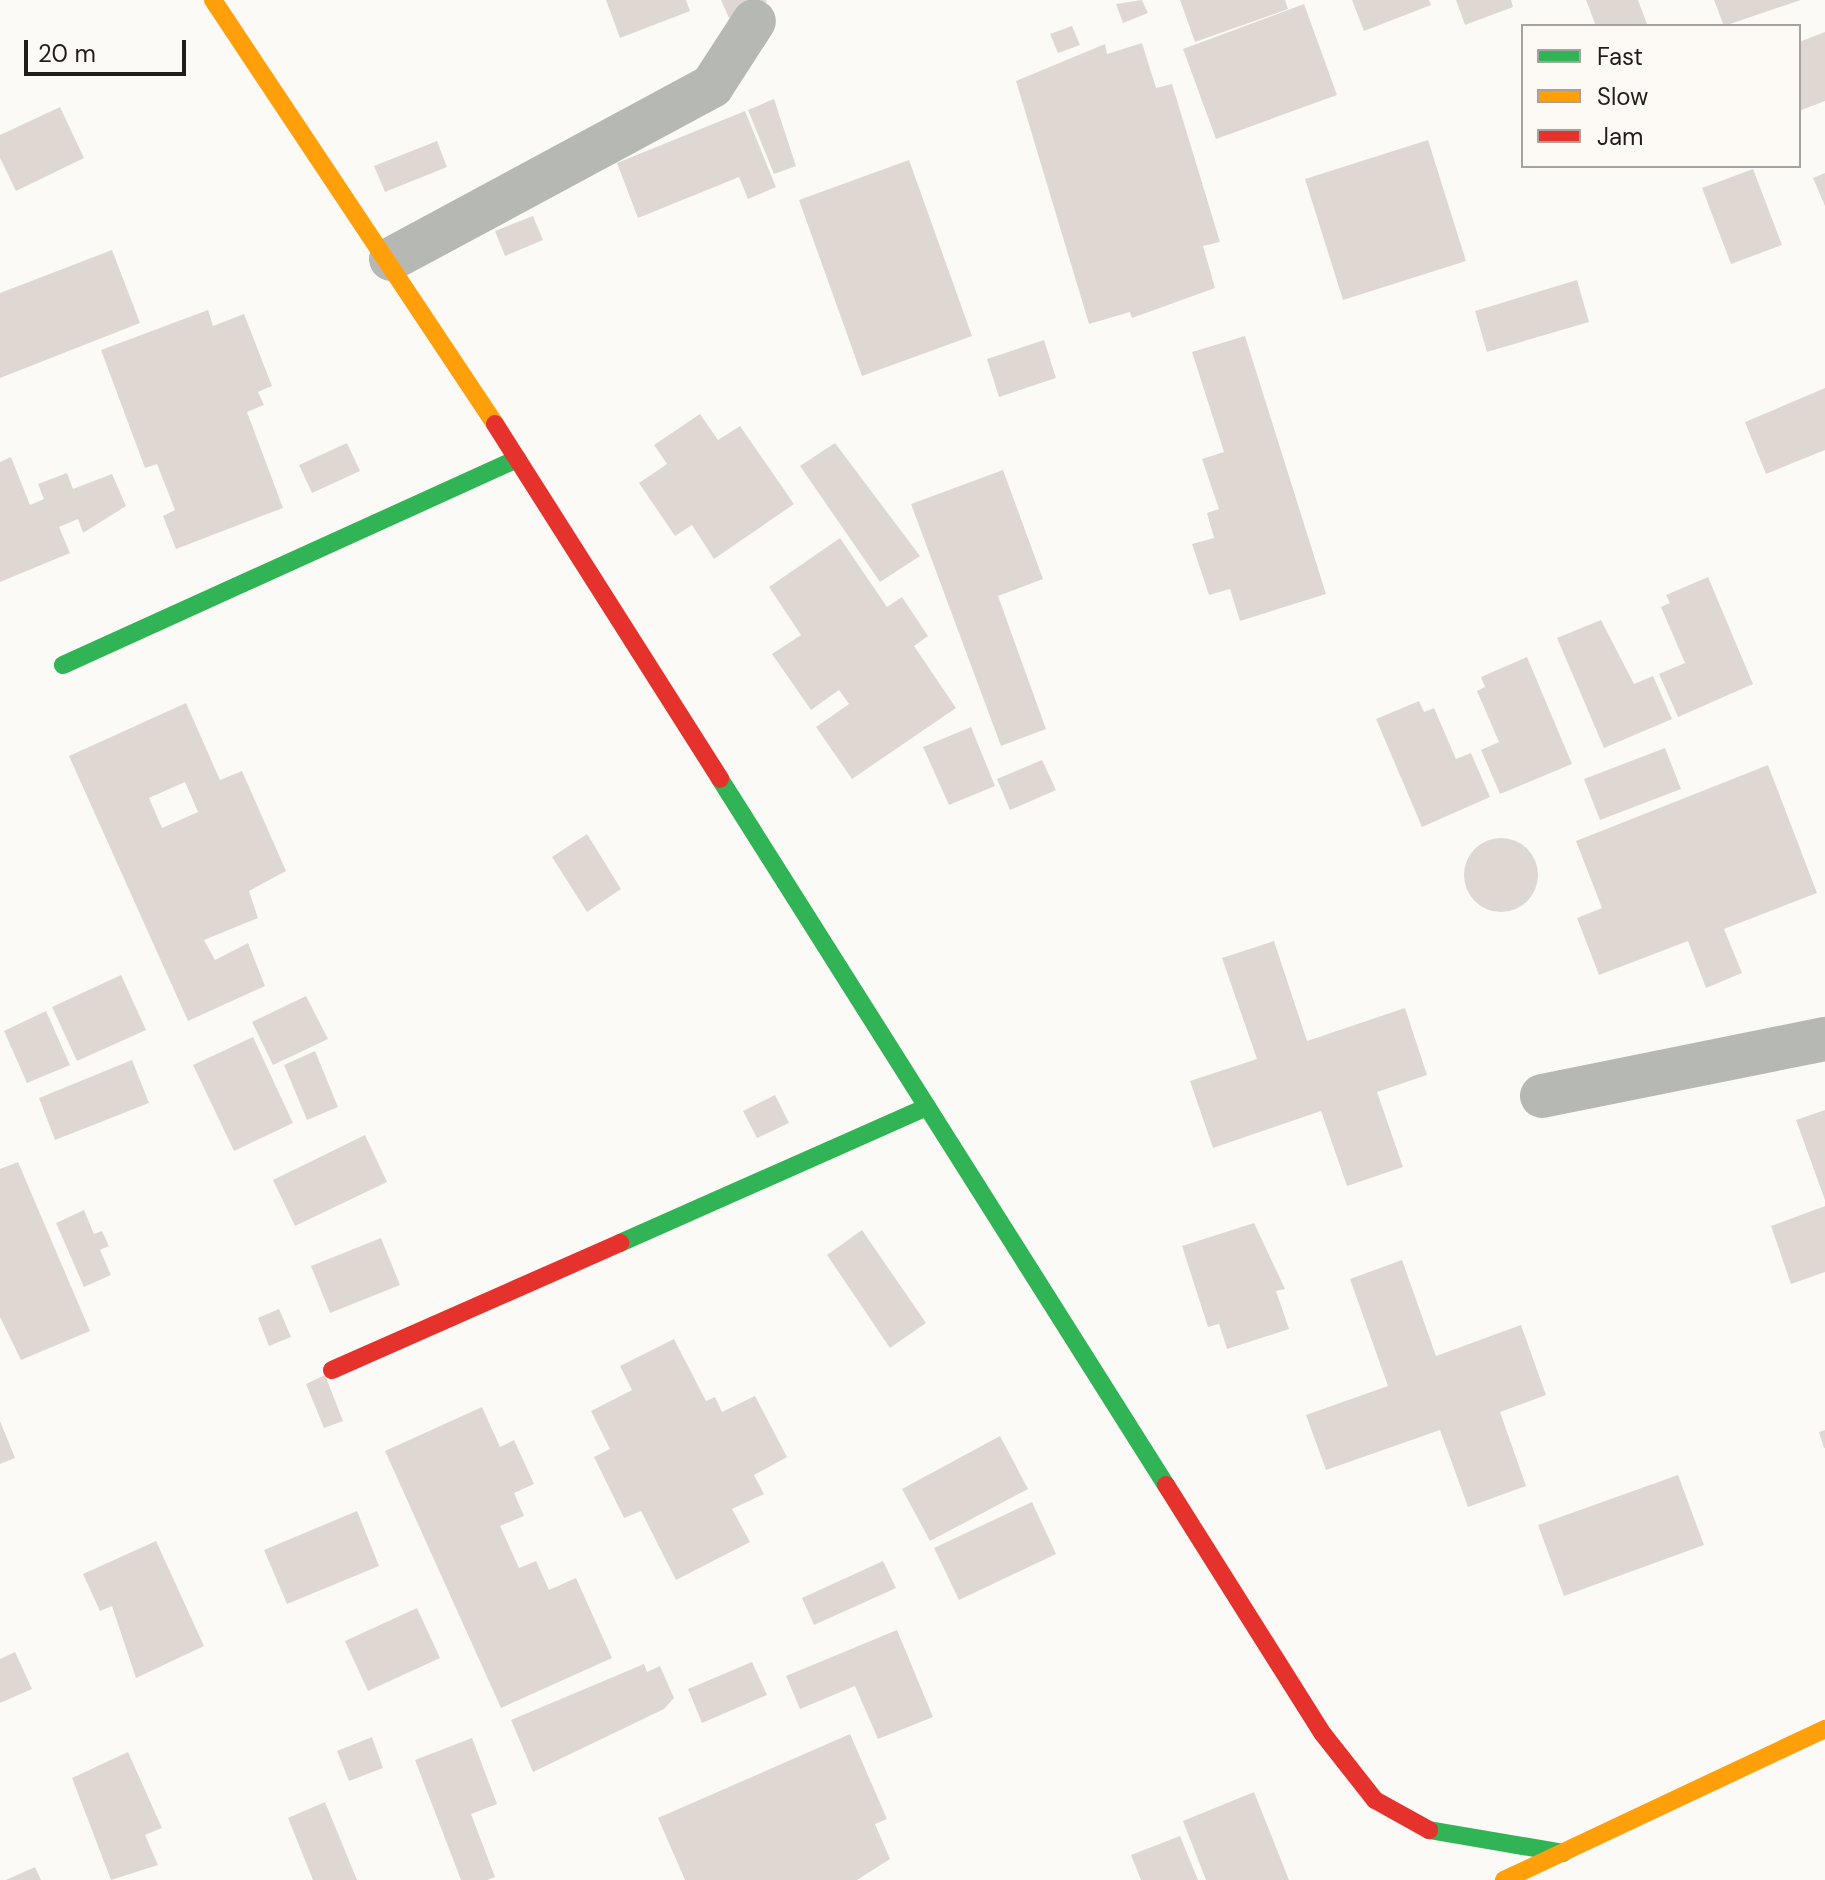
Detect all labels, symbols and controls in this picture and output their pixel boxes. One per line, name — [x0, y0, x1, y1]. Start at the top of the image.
scale bar — [28, 24, 190, 74]
legend — [1521, 24, 1801, 168]
text: 20 m — [38, 38, 96, 69]
text: Fast — [1597, 41, 1643, 72]
text: Slow — [1597, 81, 1648, 112]
text: Jam — [1597, 121, 1643, 152]

